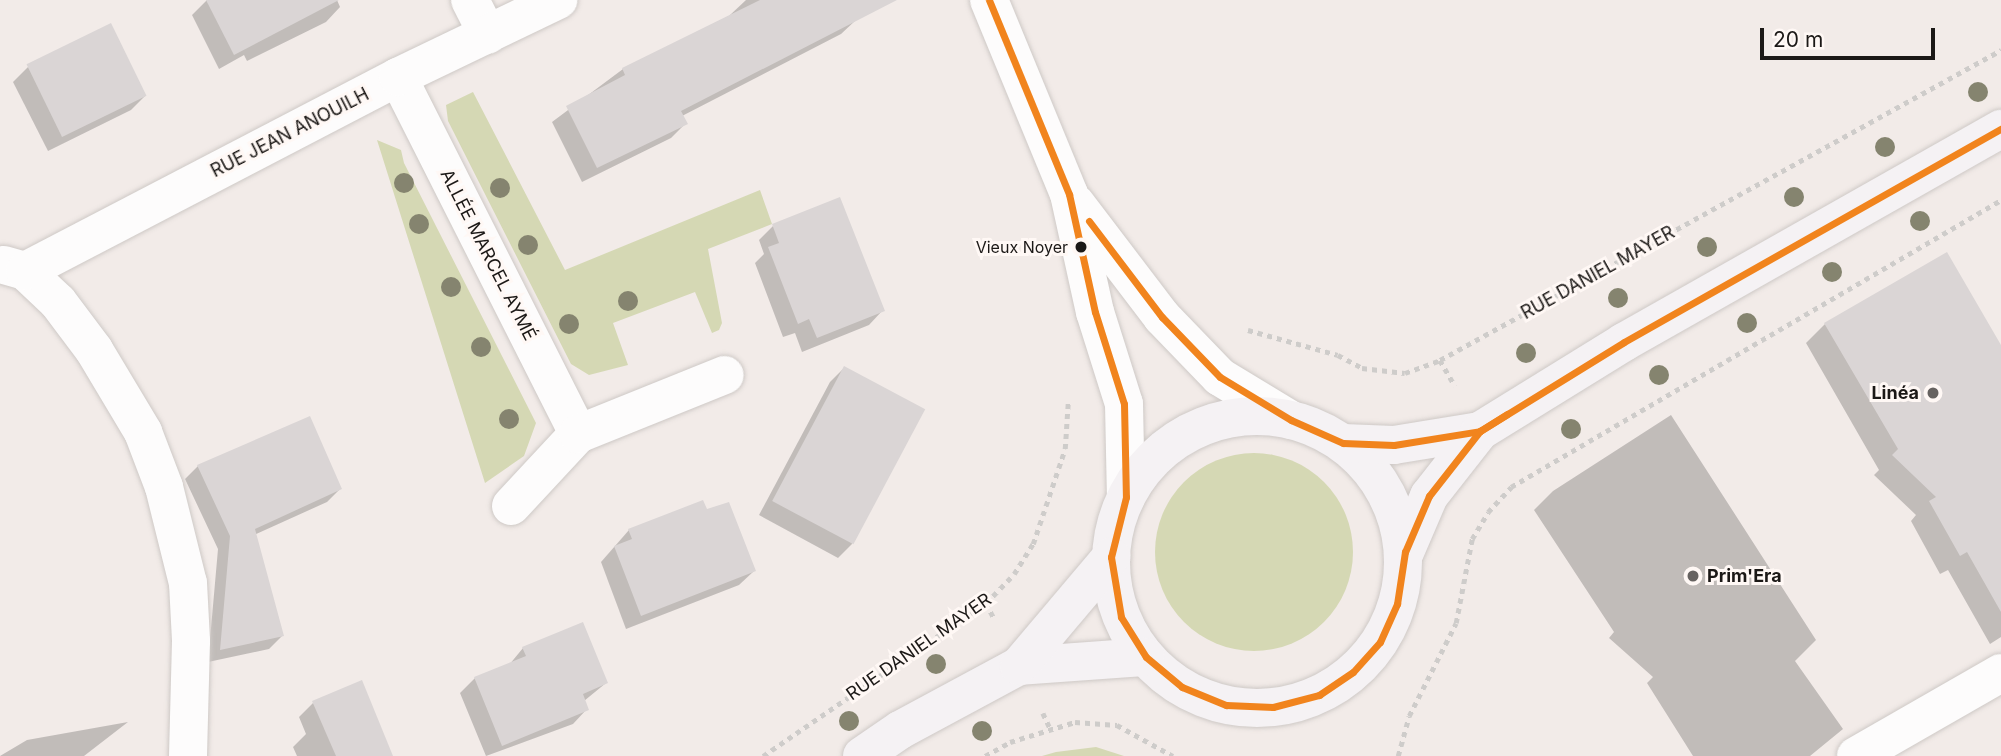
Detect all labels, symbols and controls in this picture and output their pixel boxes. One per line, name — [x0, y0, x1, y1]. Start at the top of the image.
scale bar — [1763, 14, 1938, 58]
text: 20 m — [1773, 27, 1823, 52]
street label: RUE JEAN ANOUILH — [207, 84, 373, 182]
street label: ALLÉE MARCEL AYMÉ — [435, 166, 541, 344]
street label: RUE DANIEL MAYER — [1518, 222, 1678, 324]
place label: Vieux Noyer — [976, 237, 1068, 257]
marker: Vieux Noyer — [1074, 240, 1088, 254]
place label: Linéa — [1871, 382, 1919, 404]
marker: Linéa — [1925, 385, 1941, 401]
place label: Prim'Era — [1707, 565, 1782, 587]
marker: Prim'Era — [1685, 568, 1701, 584]
street label: RUE DANIEL MAYER — [842, 589, 996, 705]

